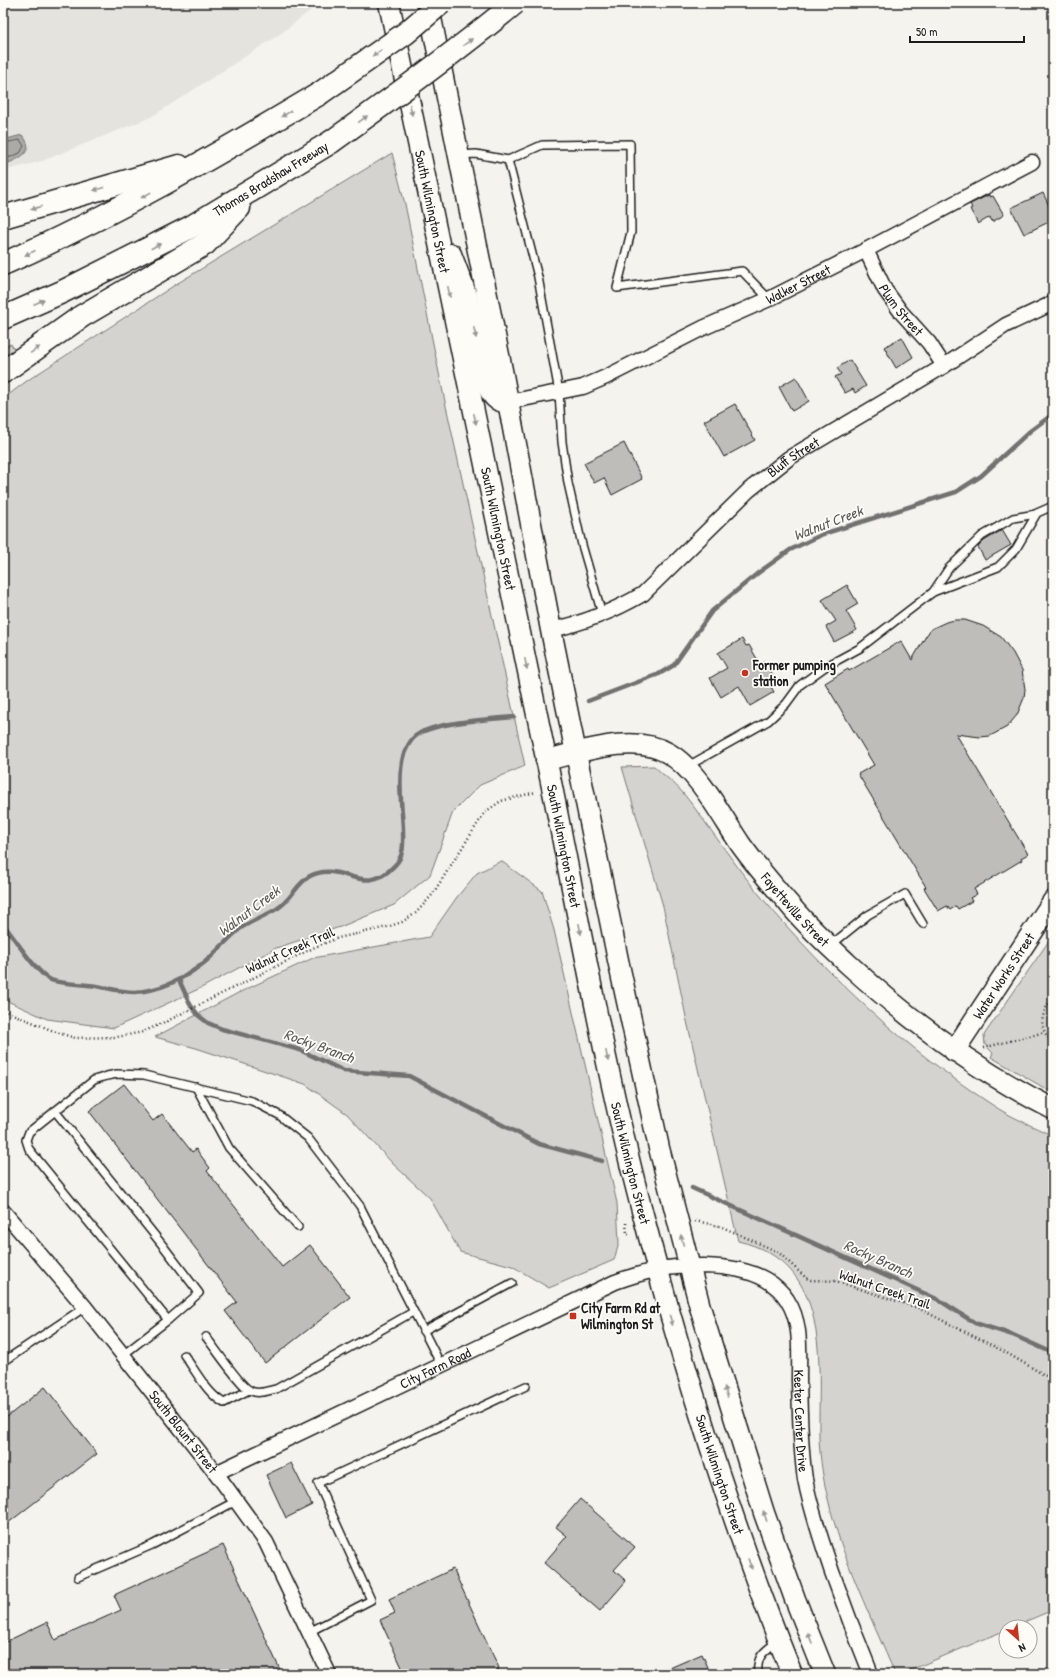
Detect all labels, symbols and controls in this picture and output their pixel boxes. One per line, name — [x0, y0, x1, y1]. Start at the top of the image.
scale bar — [910, 18, 1024, 44]
text: 50 m — [916, 23, 937, 40]
one-way arrow — [462, 38, 473, 46]
one-way arrow — [372, 49, 383, 57]
one-way arrow — [409, 104, 415, 116]
one-way arrow — [281, 110, 291, 118]
one-way arrow — [358, 115, 368, 123]
street label: Thomas Bradshaw Freeway — [209, 136, 332, 221]
street label: South Wilmington Street — [411, 148, 455, 275]
one-way arrow — [93, 186, 105, 192]
one-way arrow — [140, 191, 152, 198]
one-way arrow — [29, 205, 41, 211]
one-way arrow — [150, 242, 161, 249]
one-way arrow — [23, 250, 35, 256]
street label: Walker Street — [762, 259, 834, 308]
street label: Plum Street — [875, 281, 928, 340]
one-way arrow — [447, 286, 453, 298]
one-way arrow — [33, 299, 45, 305]
one-way arrow — [473, 327, 479, 339]
one-way arrow — [30, 346, 40, 354]
one-way arrow — [473, 413, 479, 425]
street label: Bluff Street — [763, 432, 823, 481]
street label: South Wilmington Street — [477, 465, 521, 592]
water label: Walnut Creek — [790, 499, 867, 545]
place label: Former pumping station — [752, 655, 836, 690]
one-way arrow — [523, 658, 529, 670]
marker: Former pumping station — [740, 668, 750, 678]
street label: South Wilmington Street — [543, 783, 586, 909]
street label: Fayetteville Street — [757, 867, 834, 951]
water label: Walnut Creek — [213, 879, 285, 941]
street label: Walnut Creek Trail — [242, 921, 337, 978]
one-way arrow — [577, 923, 583, 935]
street label: Water Works Street — [968, 929, 1039, 1023]
water label: Rocky Branch — [281, 1023, 359, 1068]
one-way arrow — [604, 1050, 610, 1062]
street label: South Wilmington Street — [607, 1100, 655, 1226]
one-way arrow — [678, 1234, 684, 1247]
water label: Rocky Branch — [841, 1234, 917, 1284]
street label: Walnut Creek Trail — [837, 1264, 934, 1313]
place label: City Farm Rd at Wilmington St — [581, 1298, 661, 1335]
marker: City Farm Rd at Wilmington St — [568, 1311, 578, 1321]
one-way arrow — [668, 1315, 674, 1327]
street label: City Farm Road — [396, 1342, 474, 1393]
street label: Keeter Center Drive — [790, 1370, 814, 1473]
street label: South Blount Street — [145, 1386, 223, 1477]
one-way arrow — [723, 1386, 729, 1398]
street label: South Wilmington Street — [692, 1412, 749, 1537]
one-way arrow — [762, 1510, 768, 1522]
one-way arrow — [747, 1558, 753, 1570]
north arrow — [998, 1619, 1038, 1659]
one-way arrow — [807, 1631, 813, 1643]
text: N — [1017, 1640, 1028, 1656]

